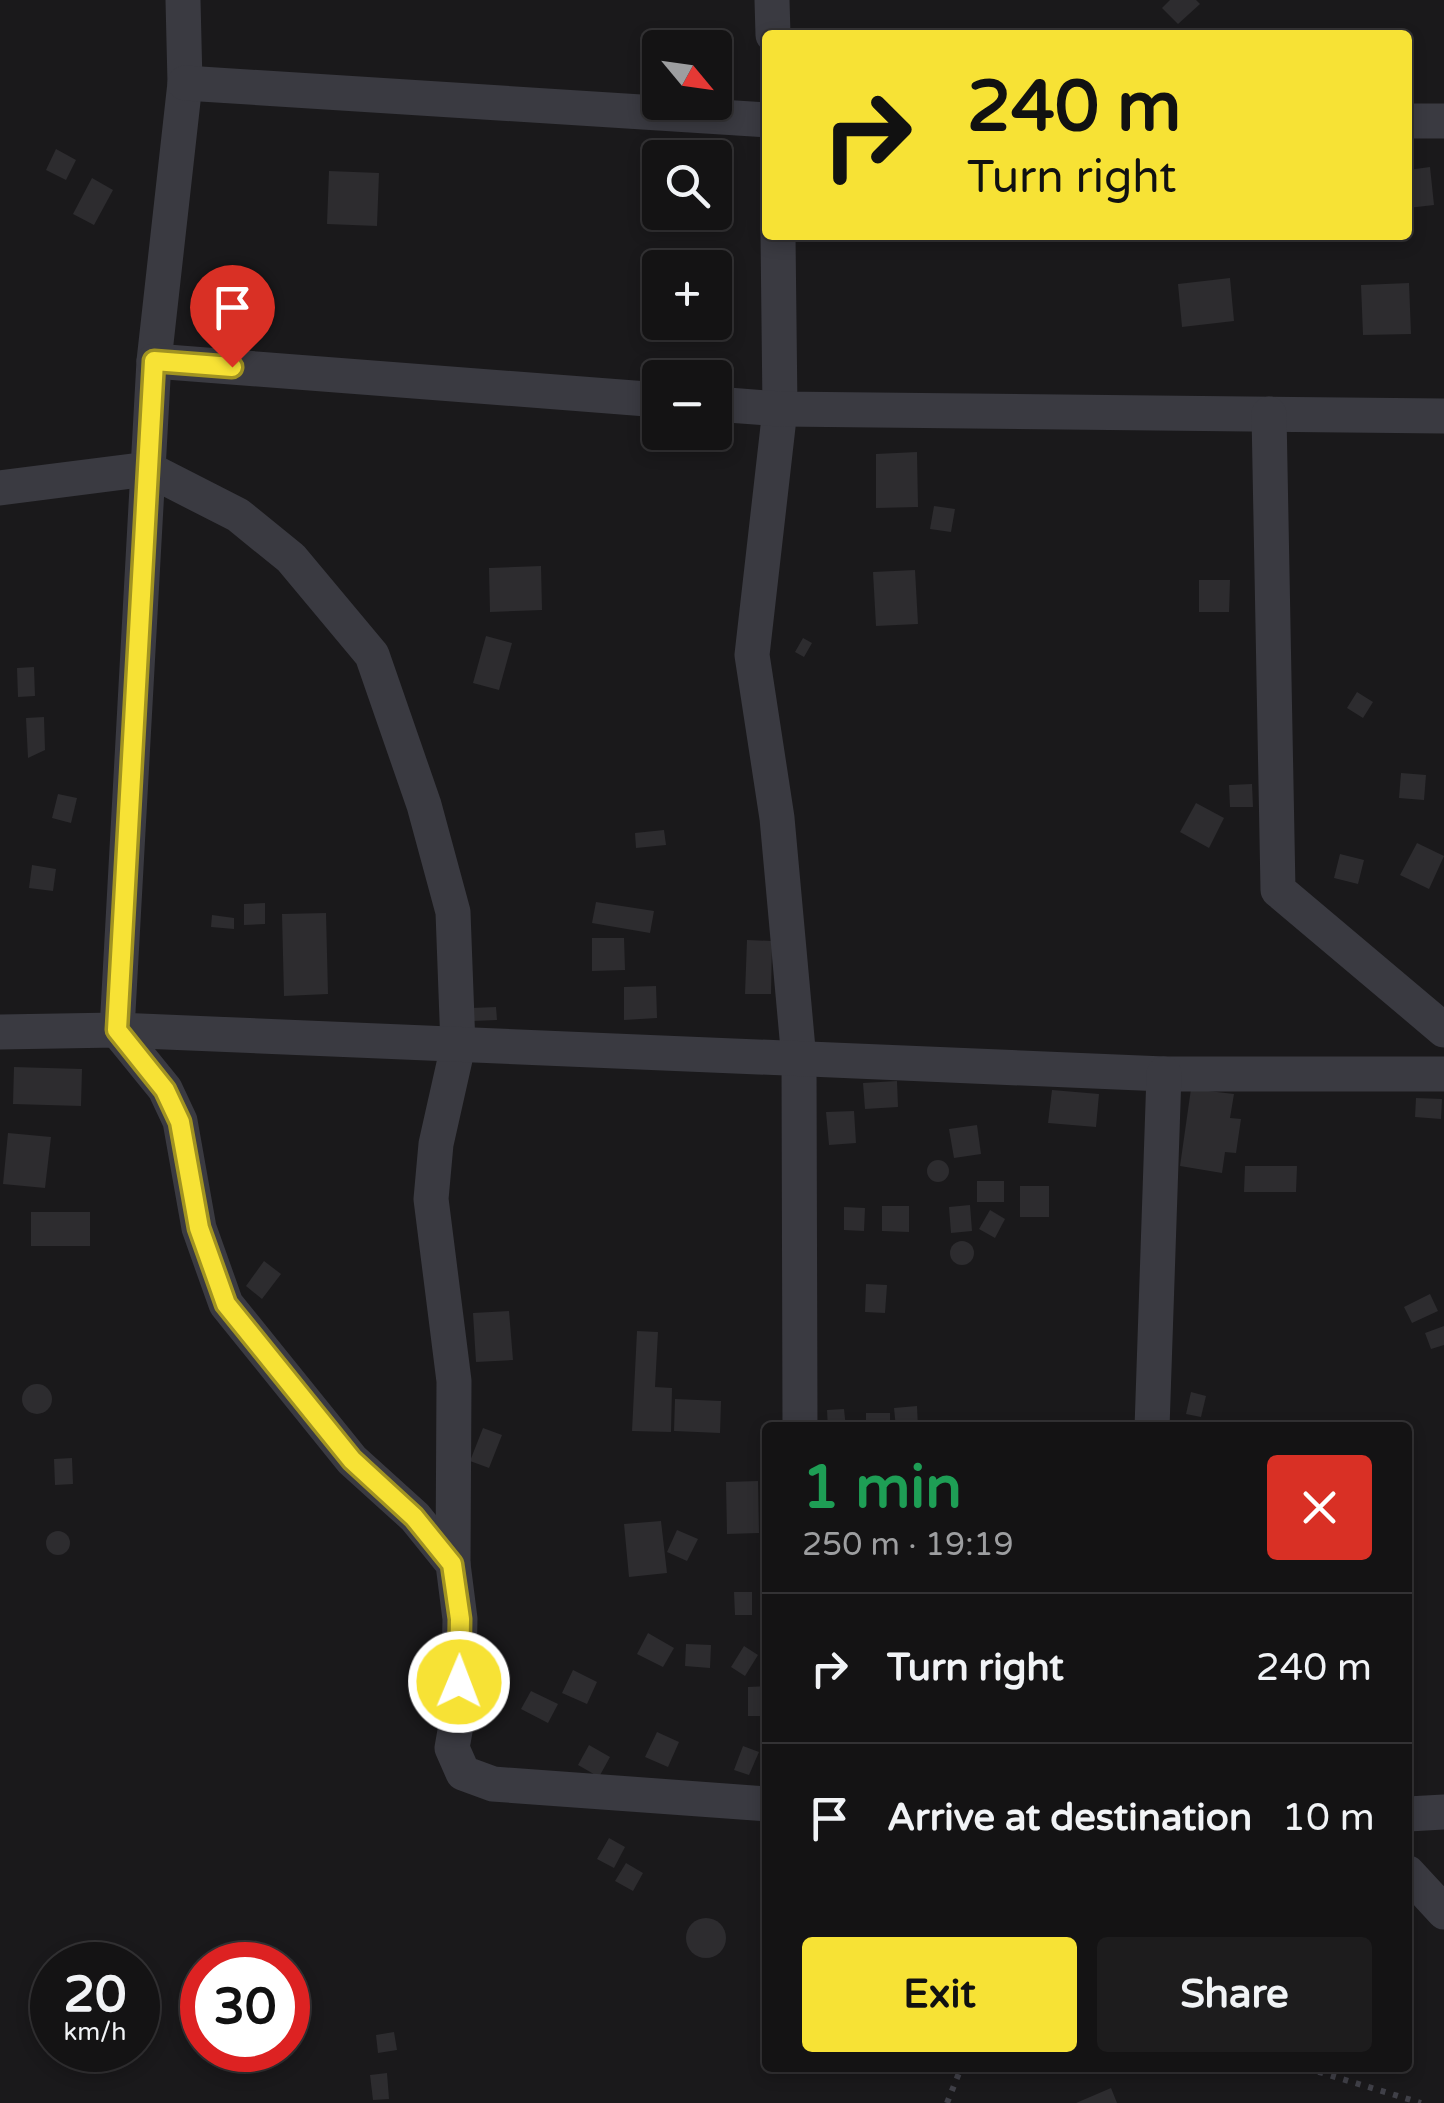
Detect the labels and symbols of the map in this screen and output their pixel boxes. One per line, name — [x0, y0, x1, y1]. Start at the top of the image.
north arrow — [642, 30, 732, 120]
pin — [190, 265, 275, 368]
position arrow — [407, 1630, 511, 1734]
speed limit sign: 30 — [180, 1942, 310, 2072]

